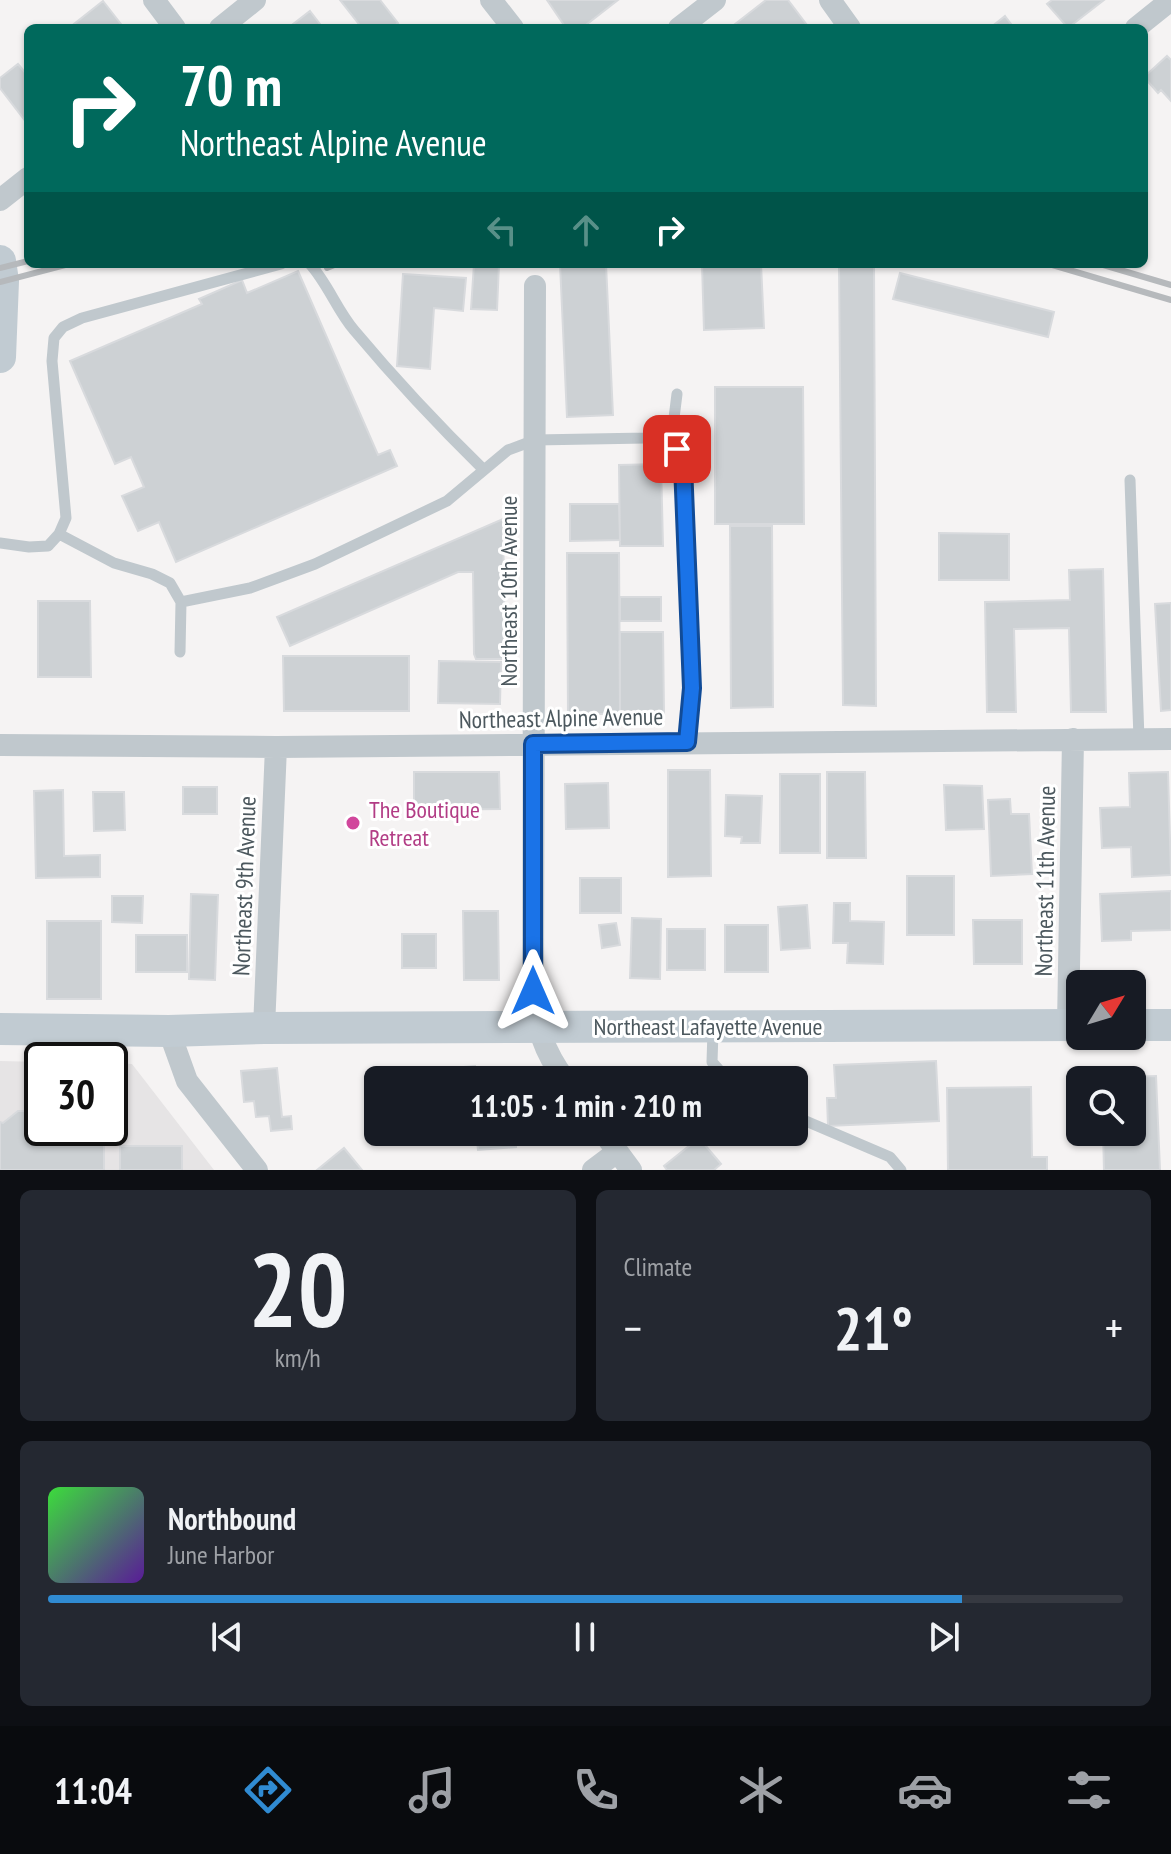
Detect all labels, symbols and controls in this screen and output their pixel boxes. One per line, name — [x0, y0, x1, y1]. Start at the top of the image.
text: 70 m — [180, 49, 282, 121]
icon: right — [48, 56, 152, 160]
text: Northeast Alpine Avenue — [180, 119, 487, 166]
icon: left — [480, 208, 524, 252]
icon: ahead — [564, 208, 608, 252]
icon: right — [648, 208, 692, 252]
pin — [643, 415, 711, 483]
icon: arrive — [655, 427, 699, 471]
street label: Northeast 10th Avenue — [493, 496, 524, 686]
street label: Northeast Alpine Avenue — [459, 701, 663, 735]
street label: Northeast 11th Avenue — [1028, 785, 1062, 977]
place label: The Boutique Retreat — [369, 794, 480, 853]
street label: Northeast 9th Avenue — [225, 796, 263, 976]
marker: The Boutique Retreat — [344, 814, 362, 832]
position arrow — [491, 949, 575, 1033]
north arrow — [1066, 970, 1146, 1050]
map controls — [1066, 970, 1146, 1146]
street label: Northeast Lafayette Avenue — [594, 1011, 822, 1042]
speed limit sign: 30 — [24, 1042, 128, 1146]
button: search — [1066, 1066, 1146, 1146]
text: 11:05 · 1 min · 210 m — [470, 1086, 702, 1125]
text: 20 — [248, 1221, 347, 1356]
text: Climate — [624, 1250, 692, 1283]
text: 21° — [834, 1289, 913, 1367]
text: − — [624, 1299, 642, 1356]
text: + — [1105, 1299, 1123, 1356]
text: km/h — [275, 1341, 321, 1374]
text: Northbound — [168, 1499, 296, 1538]
text: June Harbor — [168, 1538, 274, 1571]
icon: previous — [205, 1615, 249, 1659]
icon: pause — [563, 1615, 607, 1659]
icon: next — [922, 1615, 966, 1659]
icon: directions — [240, 1762, 296, 1818]
icon: music — [404, 1762, 460, 1818]
icon: phone — [568, 1762, 624, 1818]
icon: climate — [733, 1762, 789, 1818]
icon: car — [897, 1762, 953, 1818]
icon: filters — [1061, 1762, 1117, 1818]
text: 11:04 — [54, 1767, 132, 1814]

